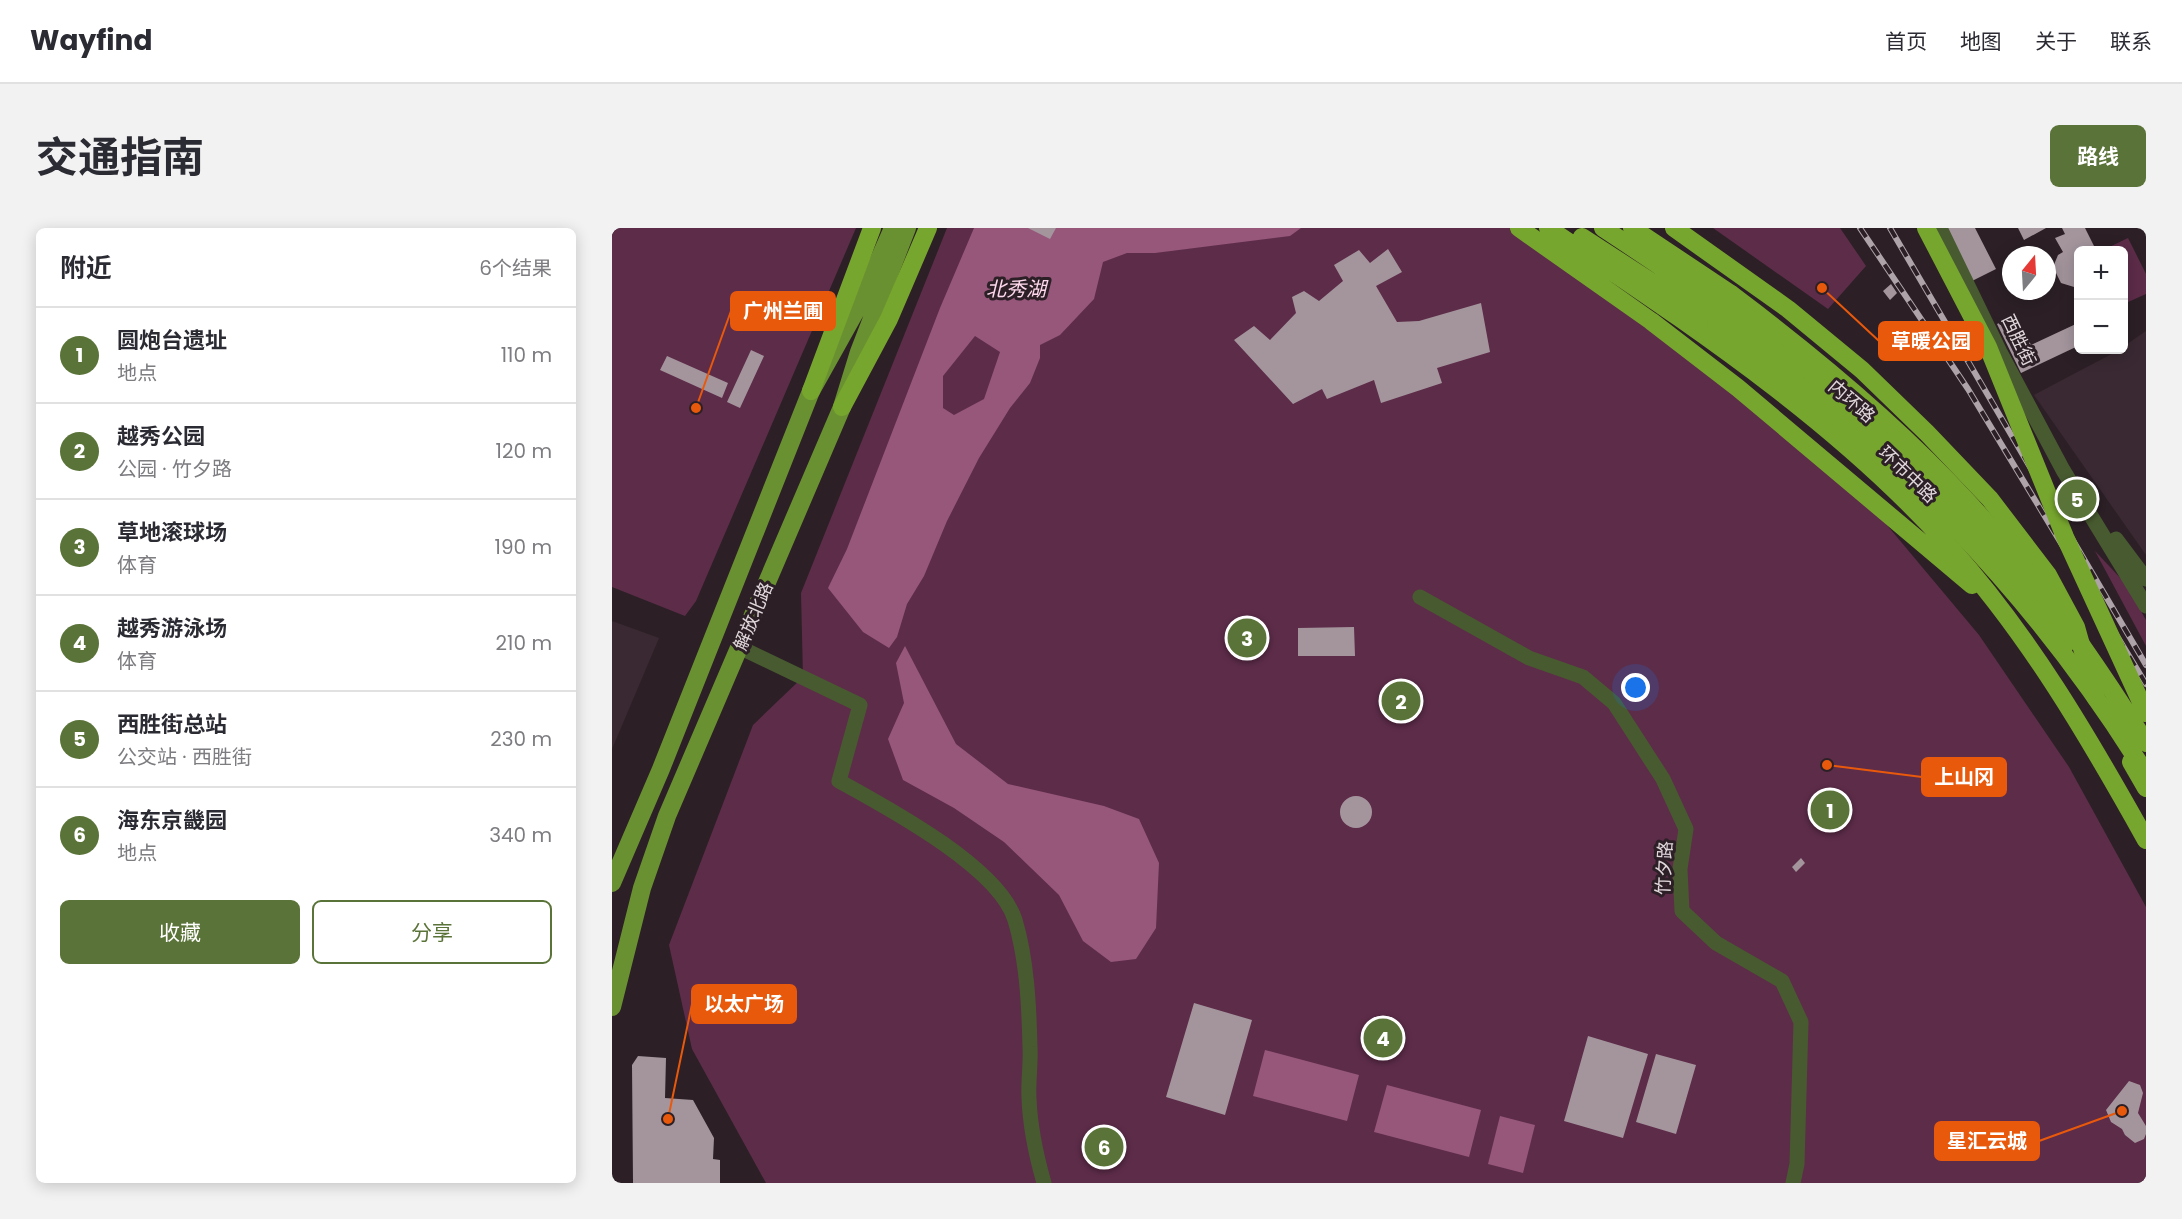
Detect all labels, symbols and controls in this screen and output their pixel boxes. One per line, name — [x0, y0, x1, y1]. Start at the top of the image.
text: Wayfind — [30, 21, 152, 60]
text: 首页 — [1885, 27, 1927, 56]
text: 地图 — [1960, 27, 2002, 56]
text: 关于 — [2035, 27, 2077, 56]
text: 联系 — [2110, 27, 2152, 56]
button: 路线 — [2050, 125, 2146, 187]
text: 交通指南 — [36, 128, 204, 187]
north arrow — [2002, 246, 2056, 300]
map controls — [2074, 246, 2128, 354]
button: + — [2074, 246, 2128, 300]
text: 附近 — [60, 250, 112, 286]
text: 6个结果 — [479, 254, 552, 282]
water label: 北秀湖 — [986, 275, 1049, 303]
callout: 广州兰圃 — [731, 292, 835, 330]
text: 广州兰圃 — [743, 297, 823, 325]
button: − — [2074, 300, 2128, 354]
street label: 西胜街 — [1996, 310, 2042, 370]
callout: 草暖公园 — [1879, 322, 1983, 360]
text: 圆炮台遗址 — [117, 325, 227, 356]
text: 草暖公园 — [1891, 327, 1971, 355]
text: 1 — [76, 341, 83, 369]
text: 110 m — [501, 341, 552, 369]
text: 地点 — [117, 359, 157, 387]
street label: 内环路 — [1823, 374, 1881, 428]
text: 越秀公园 — [117, 421, 205, 452]
text: 2 — [74, 437, 85, 465]
text: 120 m — [496, 437, 552, 465]
street label: 环市中路 — [1873, 440, 1943, 508]
text: 公园 · 竹夕路 — [117, 455, 232, 483]
pin: 5 — [2058, 476, 2096, 522]
text: 草地滚球场 — [117, 517, 227, 548]
text: 3 — [73, 533, 86, 561]
text: 190 m — [495, 533, 552, 561]
text: 体育 — [117, 551, 157, 579]
street label: 解放北路 — [727, 578, 779, 654]
text: 越秀游泳场 — [117, 613, 227, 644]
pin: 3 — [1228, 616, 1266, 660]
text: 4 — [73, 629, 86, 657]
text: 210 m — [496, 629, 552, 657]
text: 体育 — [117, 647, 157, 675]
your location — [1621, 673, 1650, 702]
pin: 2 — [1382, 678, 1420, 724]
text: 西胜街总站 — [117, 709, 227, 740]
text: 5 — [73, 725, 86, 753]
text: 230 m — [490, 725, 552, 753]
text: 公交站 · 西胜街 — [117, 743, 252, 771]
callout: 上山冈 — [1922, 758, 2006, 796]
text: 上山冈 — [1934, 763, 1994, 791]
pin: 1 — [1810, 788, 1850, 832]
text: 海东京畿园 — [117, 805, 227, 836]
text: 6 — [73, 821, 86, 849]
text: 340 m — [489, 821, 552, 849]
text: 地点 — [117, 839, 157, 867]
street label: 竹夕路 — [1650, 840, 1678, 896]
button: 收藏 — [60, 900, 300, 964]
button: 分享 — [312, 900, 552, 964]
callout: 以太广场 — [692, 985, 796, 1023]
text: 以太广场 — [704, 990, 784, 1018]
pin: 4 — [1364, 1016, 1402, 1060]
callout: 星汇云城 — [1935, 1122, 2039, 1160]
pin: 6 — [1084, 1124, 1124, 1170]
text: 星汇云城 — [1947, 1127, 2027, 1155]

